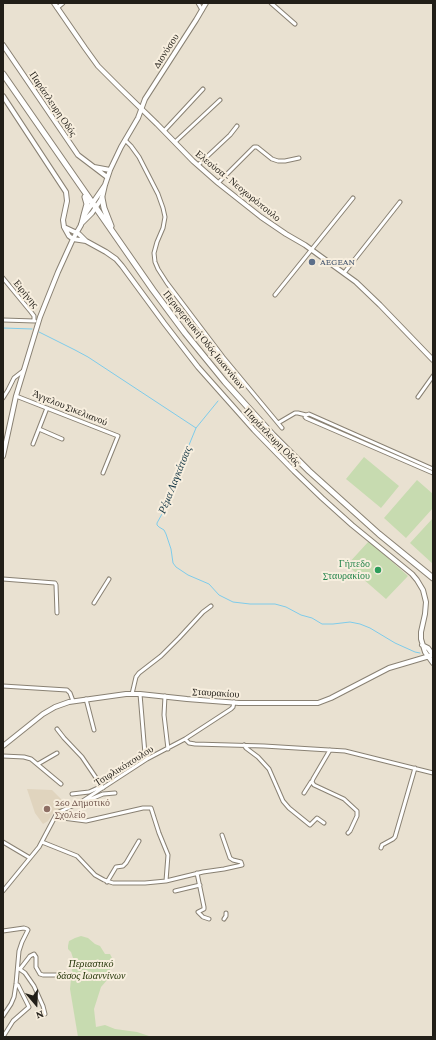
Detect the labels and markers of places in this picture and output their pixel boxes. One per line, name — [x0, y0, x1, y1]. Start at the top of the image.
place label: AEGEAN — [320, 256, 355, 268]
marker: AEGEAN — [307, 257, 317, 267]
place label: Γήπεδο Σταυρακίου — [323, 558, 370, 582]
marker: Γήπεδο Σταυρακίου — [373, 565, 383, 575]
place label: 26ο Δημοτικό Σχολείο — [55, 797, 110, 820]
marker: 26ο Δημοτικό Σχολείο — [42, 804, 52, 814]

